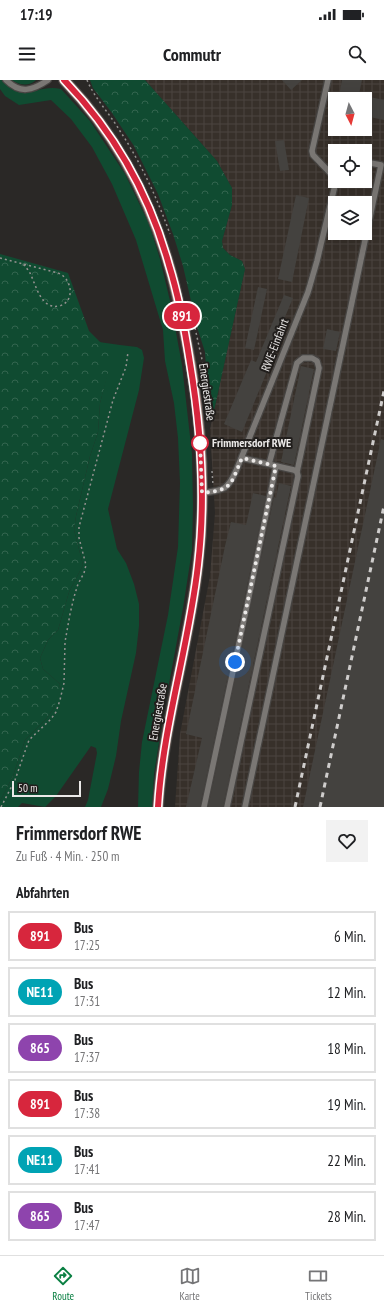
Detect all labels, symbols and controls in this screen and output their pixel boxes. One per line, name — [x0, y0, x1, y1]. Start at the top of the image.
text: 17:19 — [20, 5, 52, 24]
icon: menu — [16, 43, 38, 65]
text: Commutr — [163, 43, 221, 66]
icon: search — [346, 43, 368, 65]
north arrow — [328, 92, 372, 136]
map controls — [328, 92, 372, 240]
button: locate — [328, 144, 372, 188]
button: layers — [328, 196, 372, 240]
line badge: 891 — [159, 303, 205, 329]
text: 891 — [172, 307, 192, 325]
street label: RWE-Einfahrt — [258, 316, 292, 373]
street label: Energiestraße — [196, 362, 219, 422]
marker: Frimmersdorf RWE — [191, 434, 209, 452]
place label: Frimmersdorf RWE — [212, 435, 291, 450]
your location — [225, 652, 245, 672]
street label: Energiestraße — [145, 682, 170, 742]
scale bar — [12, 779, 81, 798]
text: 50 m — [18, 781, 37, 795]
button: heart — [326, 820, 368, 862]
text: Frimmersdorf RWE — [16, 821, 142, 845]
text: Zu Fuß · 4 Min. · 250 m — [16, 848, 119, 865]
text: Abfahrten — [16, 883, 69, 902]
text: Bus — [74, 918, 93, 937]
text: 891 — [30, 927, 50, 945]
text: 6 Min. — [334, 927, 366, 946]
text: 17:25 — [74, 937, 100, 954]
text: Bus — [74, 974, 93, 993]
text: NE11 — [27, 983, 53, 1001]
text: 12 Min. — [327, 983, 366, 1002]
text: 17:31 — [74, 993, 100, 1010]
text: Bus — [74, 1030, 93, 1049]
text: 865 — [30, 1039, 50, 1057]
text: 18 Min. — [327, 1039, 366, 1058]
text: 17:37 — [74, 1049, 100, 1066]
text: Bus — [74, 1086, 93, 1105]
text: 891 — [30, 1095, 50, 1113]
text: 19 Min. — [327, 1095, 366, 1114]
text: 17:38 — [74, 1105, 100, 1122]
text: Bus — [74, 1142, 93, 1161]
text: NE11 — [27, 1151, 53, 1169]
text: 22 Min. — [327, 1151, 366, 1170]
text: 17:41 — [74, 1161, 100, 1178]
text: Bus — [74, 1198, 93, 1217]
text: 865 — [30, 1207, 50, 1225]
text: 28 Min. — [327, 1207, 366, 1226]
text: 17:47 — [74, 1217, 100, 1234]
tab: Route — [52, 1265, 74, 1303]
tab: Karte — [179, 1265, 201, 1303]
tab: Tickets — [305, 1265, 332, 1303]

